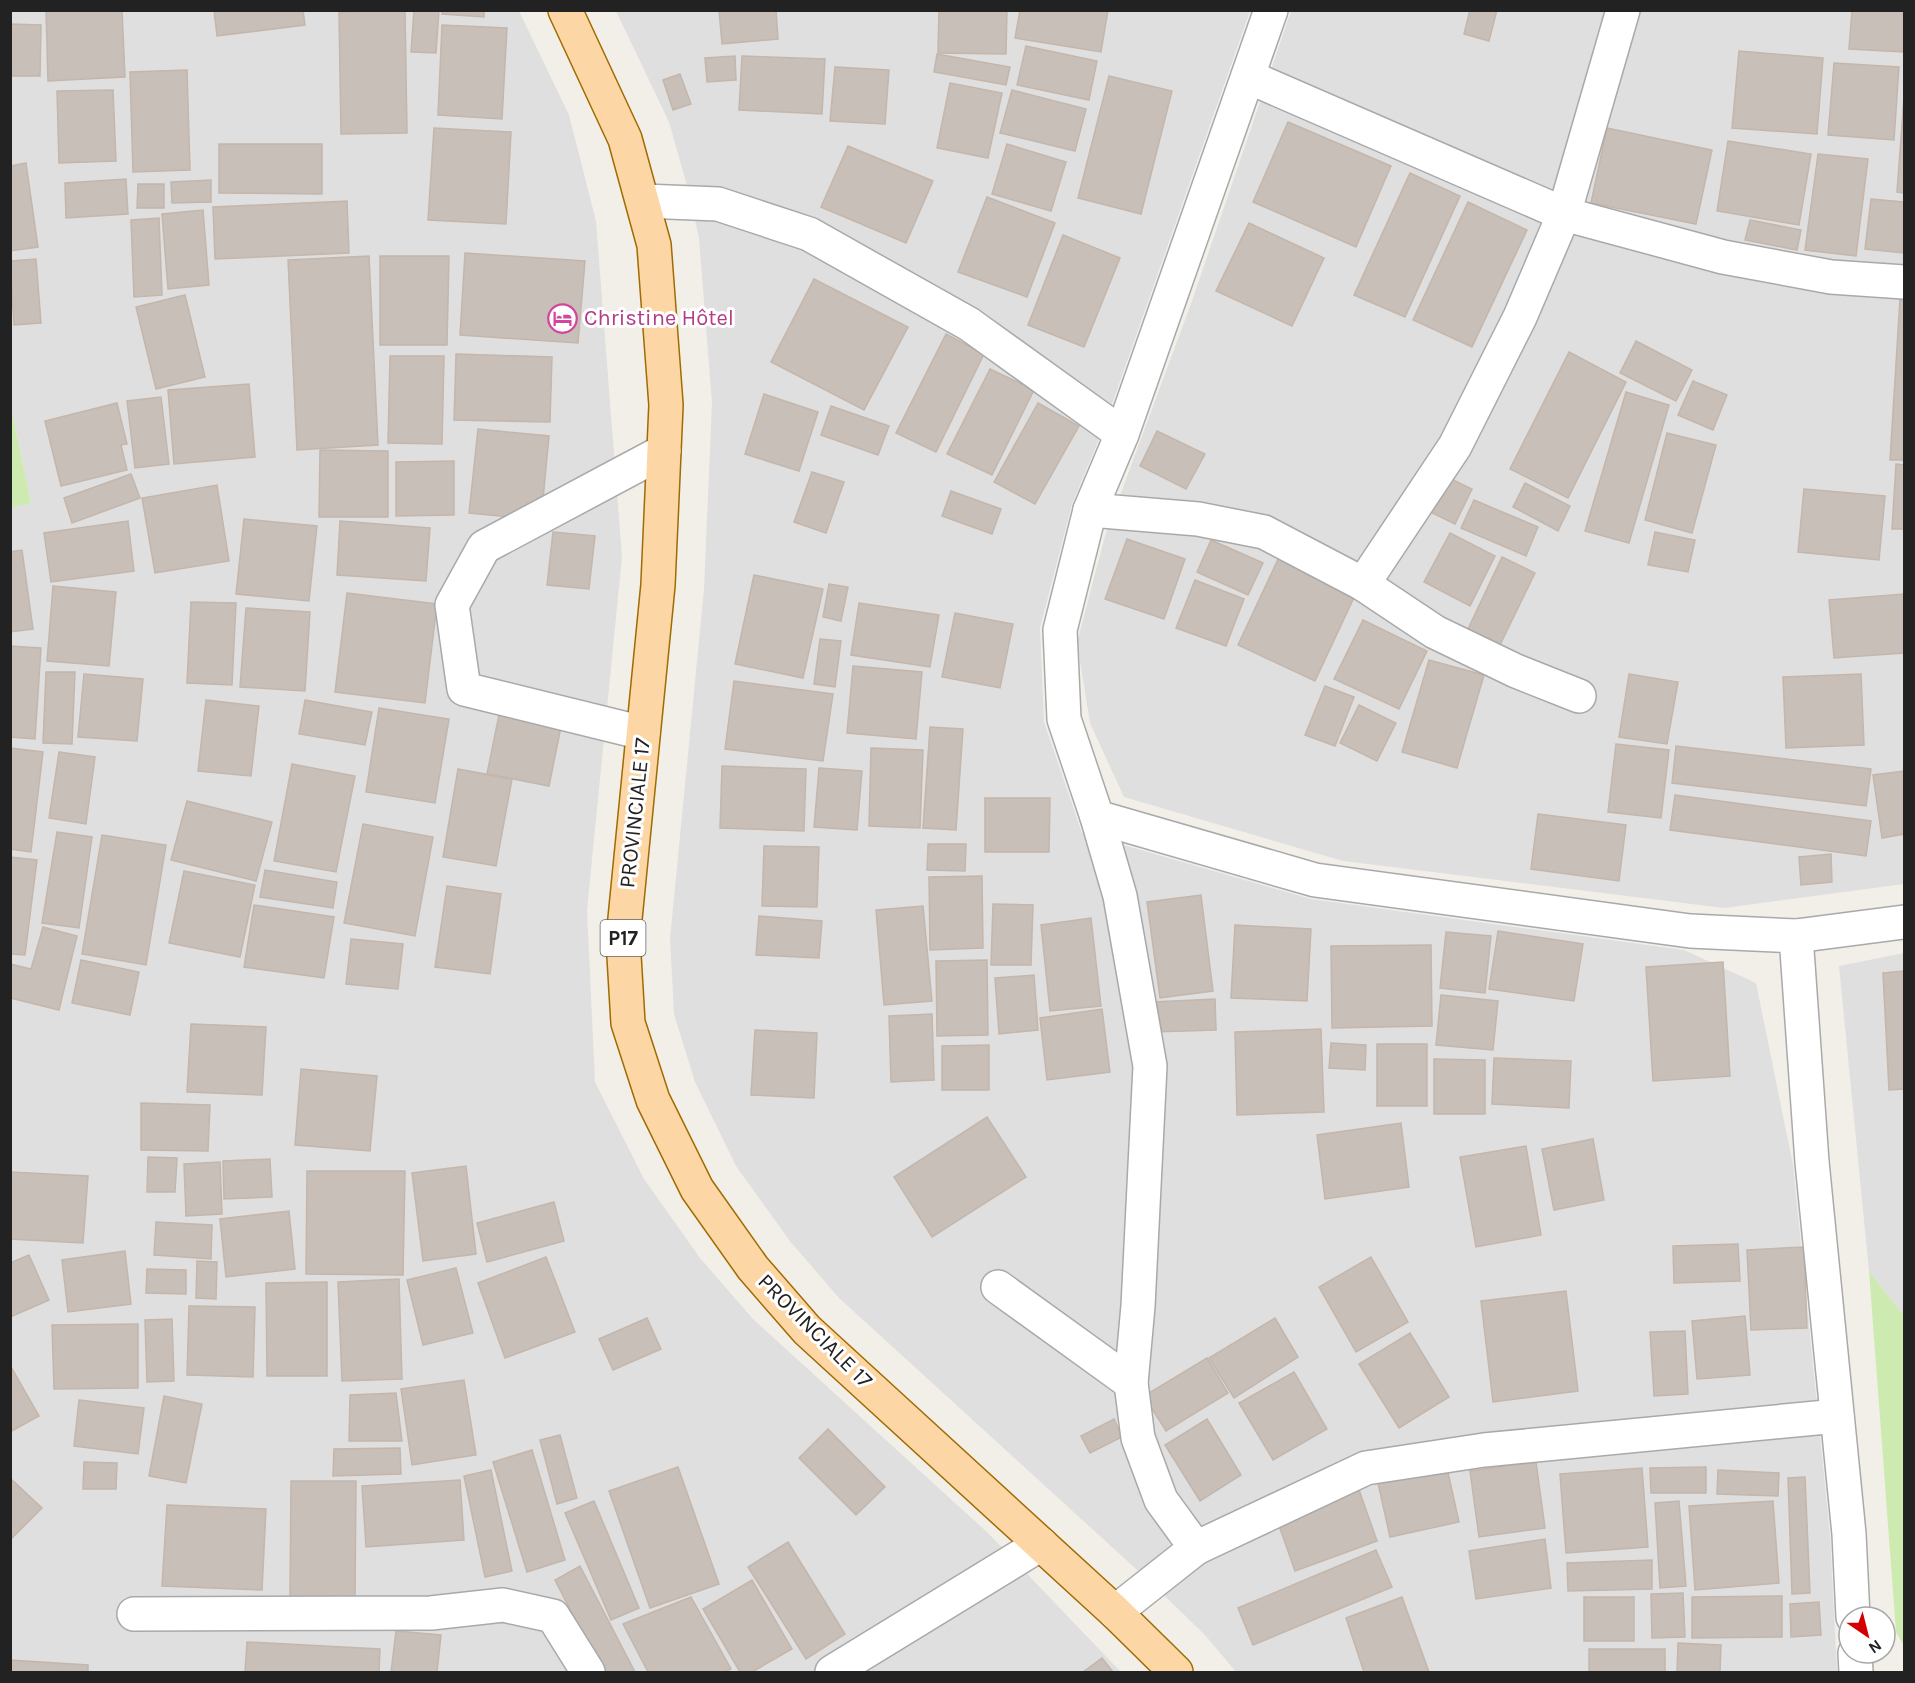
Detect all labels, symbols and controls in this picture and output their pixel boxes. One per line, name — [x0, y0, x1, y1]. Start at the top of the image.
hotel icon: Christine Hôtel — [547, 302, 579, 334]
place label: Christine Hôtel — [584, 305, 734, 331]
street label: PROVINCIALE 17 — [614, 737, 656, 889]
road number: P17 — [600, 920, 646, 956]
street label: PROVINCIALE 17 — [752, 1268, 878, 1394]
north arrow — [1837, 1605, 1897, 1665]
text: N — [1865, 1636, 1885, 1658]

